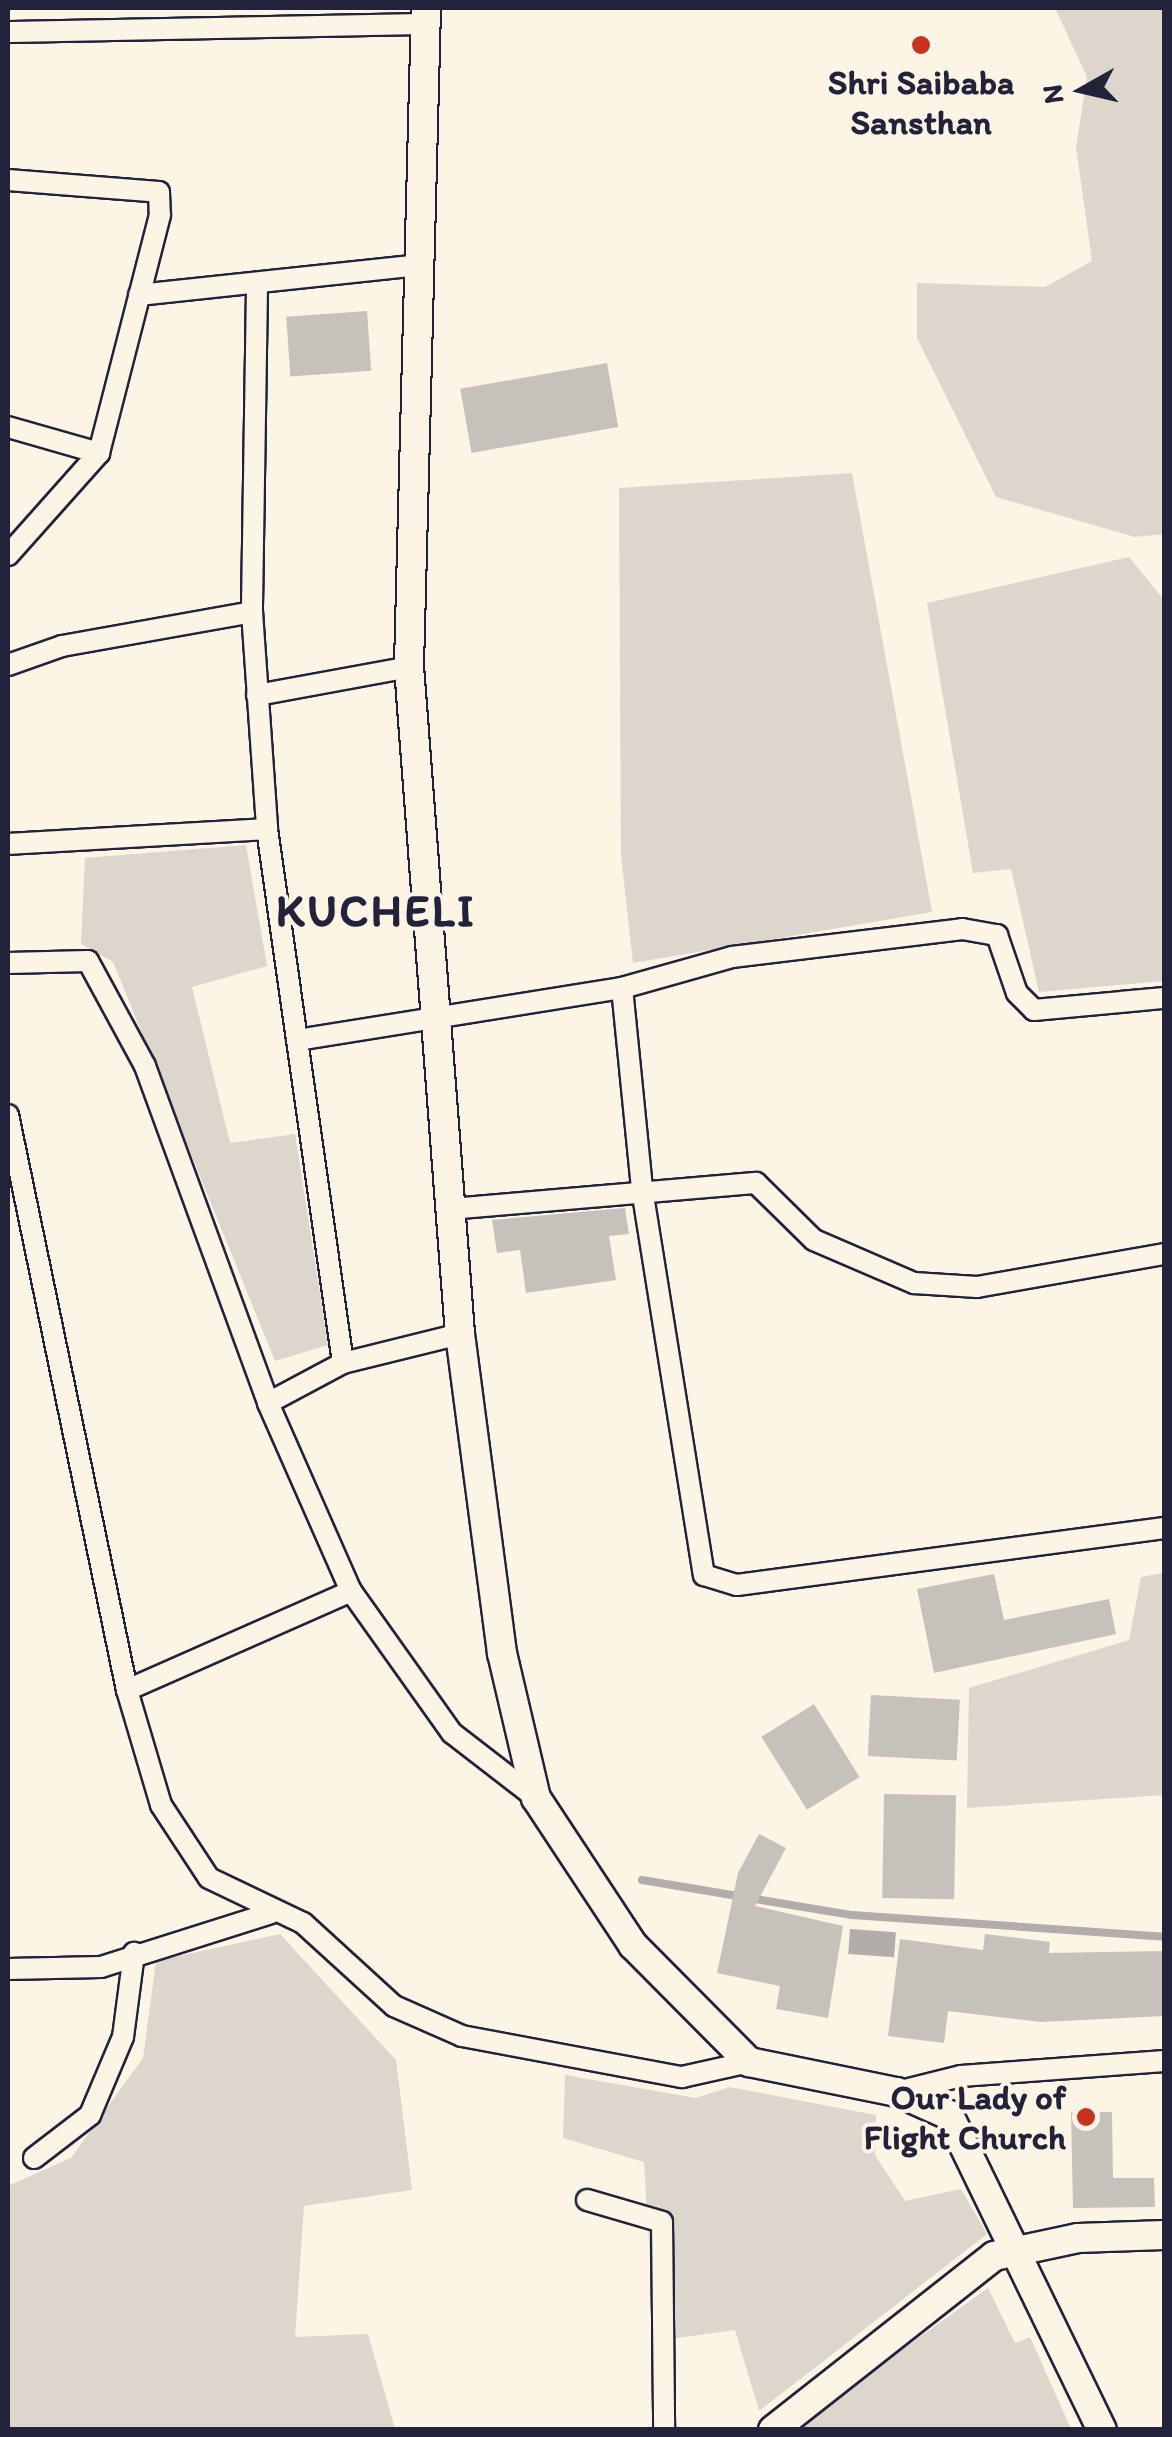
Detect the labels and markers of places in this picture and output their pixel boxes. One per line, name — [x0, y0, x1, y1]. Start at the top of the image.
marker: Shri Saibaba Sansthan — [910, 34, 932, 56]
place label: Shri Saibaba Sansthan — [827, 61, 1015, 143]
place label: Our Lady of Flight Church — [863, 2076, 1066, 2158]
marker: Our Lady of Flight Church — [1075, 2106, 1097, 2128]

